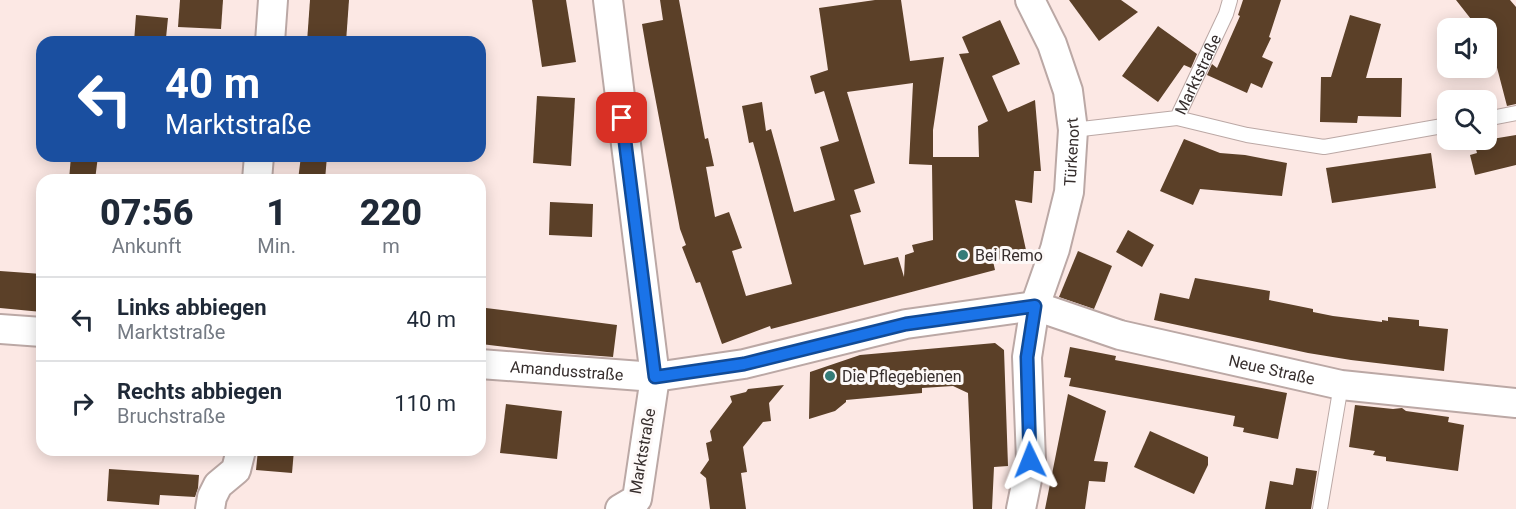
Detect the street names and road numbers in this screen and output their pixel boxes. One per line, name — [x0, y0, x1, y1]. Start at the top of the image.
street label: Marktstraße — [1171, 31, 1225, 118]
street label: Türkenort — [1060, 117, 1083, 187]
street label: Neue Straße — [1227, 351, 1317, 389]
street label: Amandusstraße — [509, 357, 624, 385]
street label: Marktstraße — [626, 407, 659, 495]

